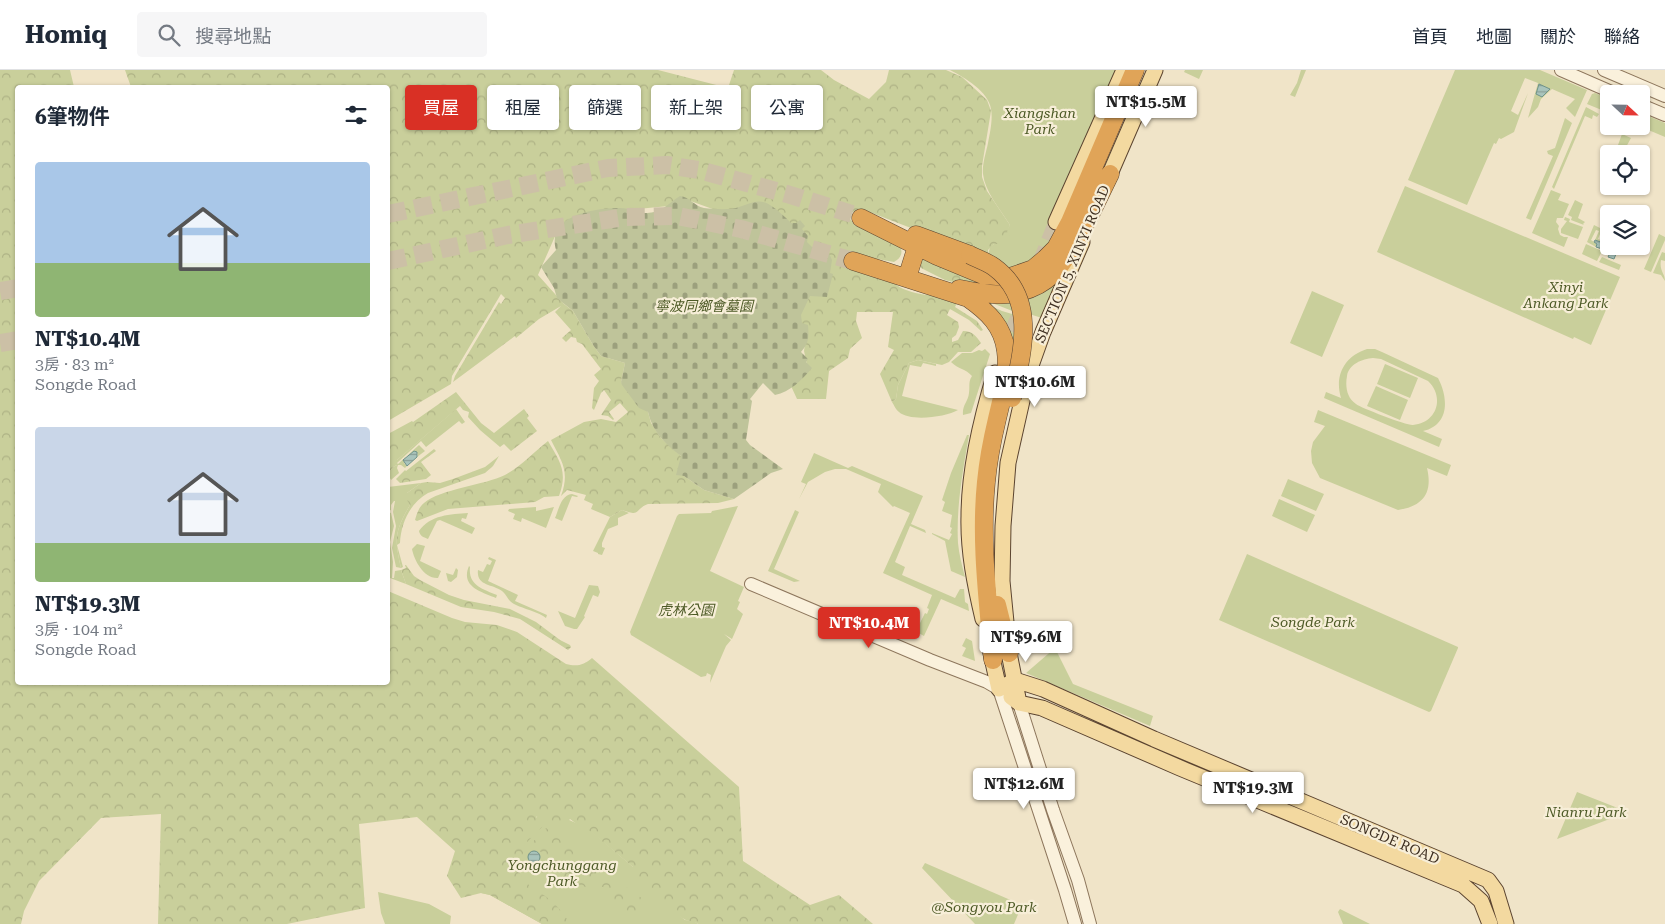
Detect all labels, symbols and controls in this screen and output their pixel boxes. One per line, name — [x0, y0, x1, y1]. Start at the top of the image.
search box — [137, 12, 487, 57]
text: Homiq — [25, 21, 107, 49]
icon: search — [155, 21, 183, 49]
text: 搜尋地點 — [195, 25, 271, 48]
text: 首頁 — [1412, 26, 1448, 47]
text: 地圖 — [1476, 26, 1512, 47]
text: 關於 — [1540, 26, 1576, 47]
text: 聯絡 — [1604, 26, 1640, 47]
chip: 買屋 — [405, 85, 477, 130]
chip: 租屋 — [487, 85, 559, 130]
chip: 篩選 — [569, 85, 641, 130]
chip: 新上架 — [651, 85, 741, 130]
chip: 公寓 — [751, 85, 823, 130]
pin: NT$15.5M — [1094, 85, 1198, 128]
north arrow — [1600, 85, 1650, 135]
map controls — [1600, 85, 1650, 255]
text: NT$15.5M — [1106, 92, 1186, 111]
icon: filters — [342, 101, 370, 129]
text: 6筆物件 — [35, 105, 110, 129]
park label: Xiangshan Park — [1003, 105, 1076, 137]
button: locate — [1600, 145, 1650, 195]
street label: SECTION 5, XINYI ROAD — [1031, 183, 1113, 345]
icon: home — [158, 194, 248, 284]
button: layers — [1600, 205, 1650, 255]
park label: Xinyi Ankang Park — [1523, 279, 1609, 311]
park label: 寧波同鄉會墓園 — [655, 298, 755, 314]
text: NT$10.4M — [35, 327, 140, 351]
text: 3房 · 83 m² — [35, 355, 114, 374]
pin: NT$10.6M — [983, 366, 1087, 408]
text: NT$10.6M — [995, 372, 1075, 391]
text: Songde Road — [35, 375, 136, 394]
icon: home — [158, 459, 248, 549]
text: NT$19.3M — [35, 592, 140, 616]
park label: 虎林公園 — [658, 602, 716, 618]
pin: NT$10.4M — [817, 606, 921, 649]
text: NT$10.4M — [829, 613, 909, 632]
park label: Songde Park — [1270, 614, 1355, 630]
text: 3房 · 104 m² — [35, 620, 123, 639]
pin: NT$9.6M — [980, 620, 1072, 663]
text: NT$9.6M — [990, 627, 1062, 646]
text: Songde Road — [35, 640, 136, 659]
pin: NT$12.6M — [972, 768, 1076, 810]
pin: NT$19.3M — [1201, 772, 1305, 814]
text: NT$12.6M — [984, 774, 1064, 793]
text: NT$19.3M — [1213, 778, 1293, 797]
park label: Nianru Park — [1544, 804, 1627, 820]
street label: SONGDE ROAD — [1338, 811, 1442, 867]
park label: Yongchunggang Park — [507, 857, 617, 889]
park label: @Songyou Park — [931, 899, 1037, 915]

